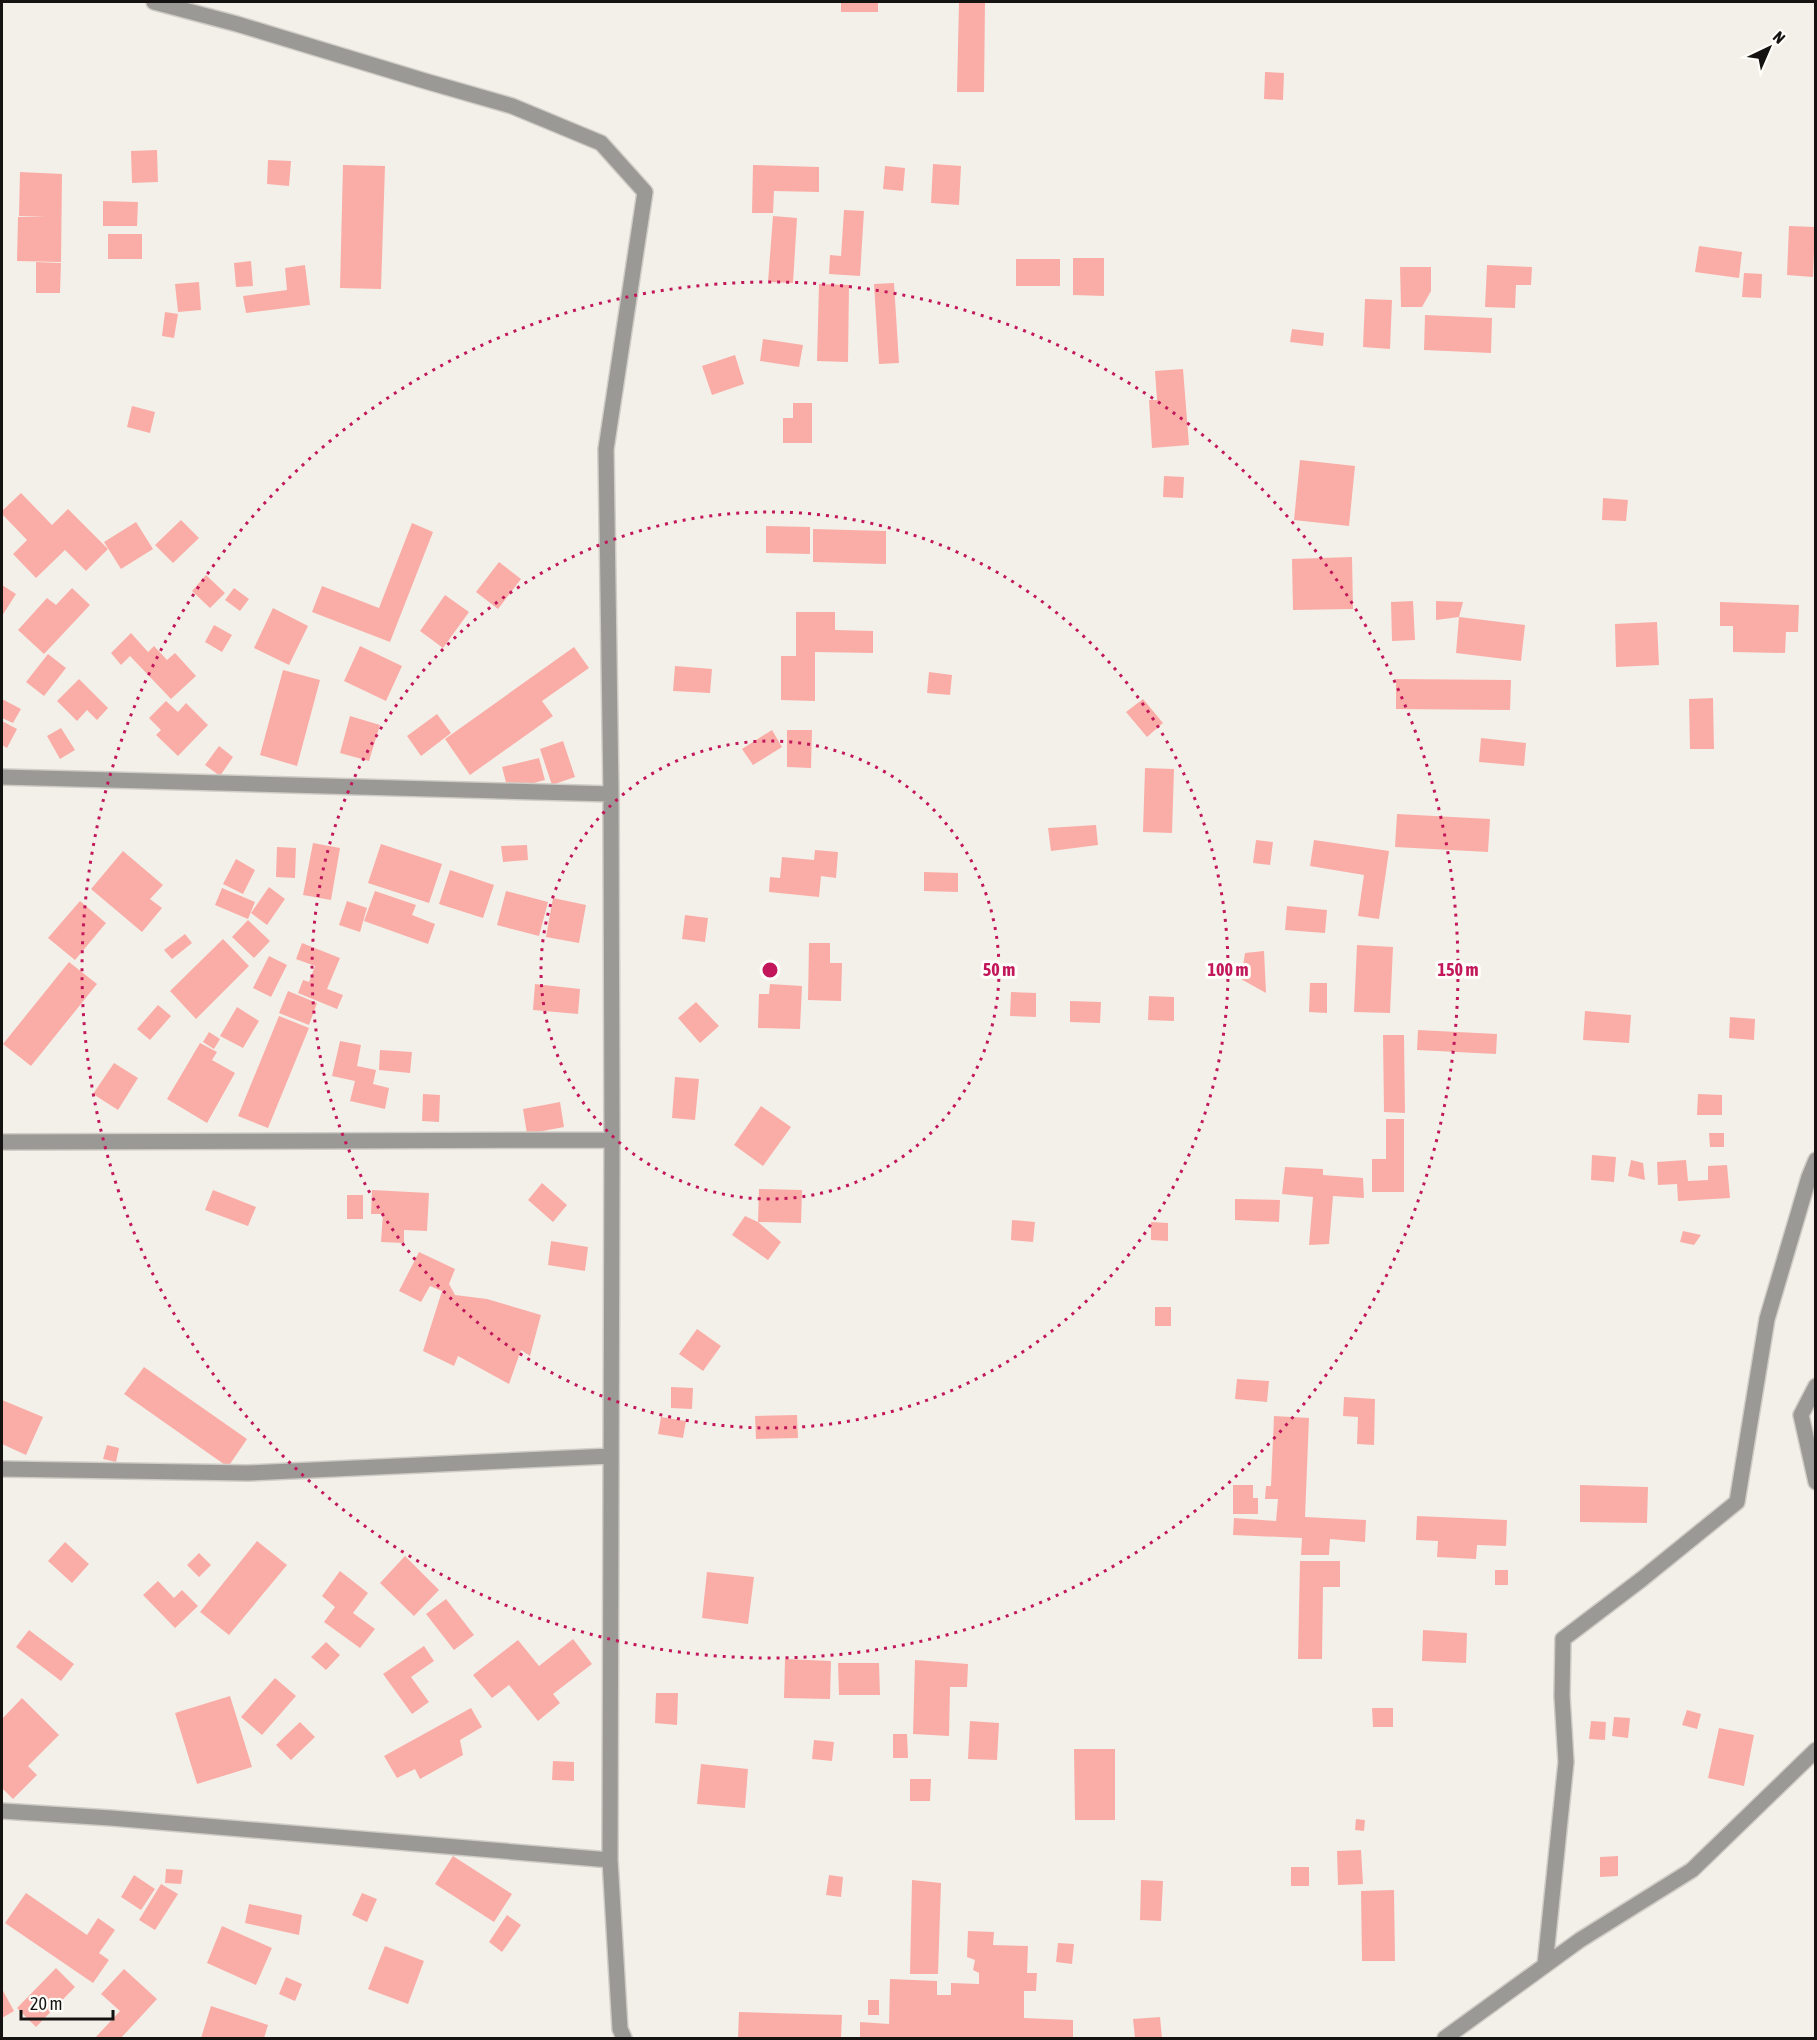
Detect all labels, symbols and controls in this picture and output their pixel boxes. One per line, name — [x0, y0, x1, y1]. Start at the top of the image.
north arrow — [1739, 18, 1799, 78]
text: N — [1770, 27, 1789, 47]
text: 50 m — [983, 959, 1015, 980]
text: 100 m — [1208, 959, 1248, 980]
text: 150 m — [1438, 959, 1478, 980]
centre of rings — [760, 960, 780, 980]
scale bar — [21, 1983, 112, 2021]
text: 20 m — [30, 1993, 62, 2014]

